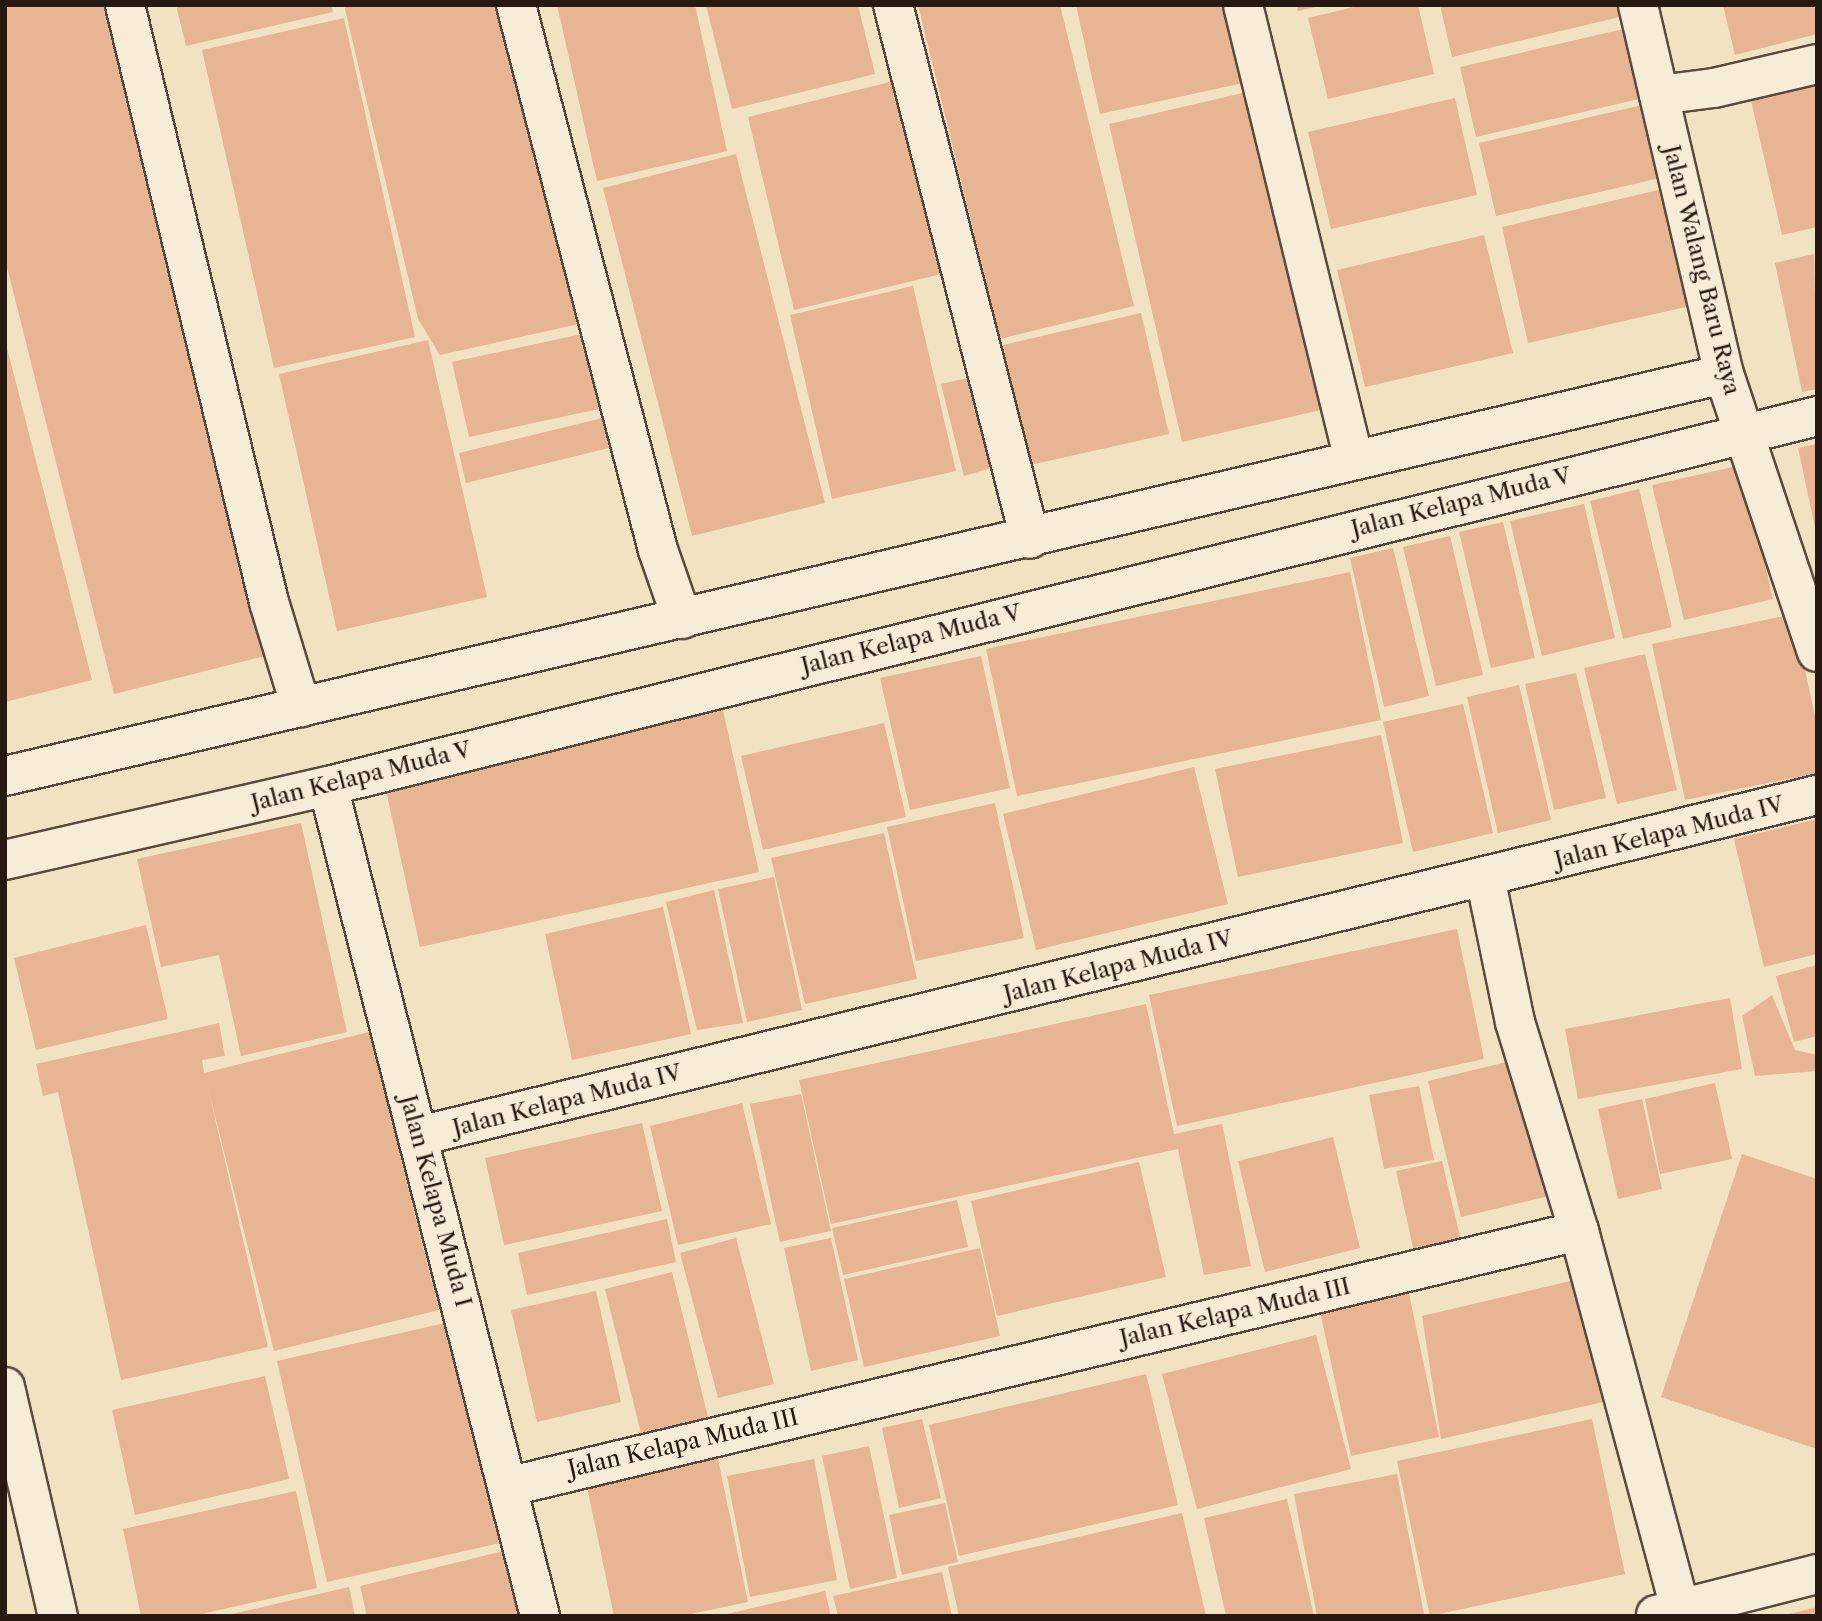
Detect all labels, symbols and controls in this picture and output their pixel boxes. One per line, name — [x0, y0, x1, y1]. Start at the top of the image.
street label: Jalan Walang Baru Raya — [1657, 142, 1747, 398]
street label: Jalan Kelapa Muda V — [1348, 461, 1574, 543]
street label: Jalan Kelapa Muda V — [798, 598, 1024, 680]
street label: Jalan Kelapa Muda V — [248, 735, 474, 817]
street label: Jalan Kelapa Muda IV — [1551, 790, 1787, 874]
street label: Jalan Kelapa Muda IV — [1000, 924, 1236, 1008]
street label: Jalan Kelapa Muda IV — [449, 1058, 685, 1142]
street label: Jalan Kelapa Muda I — [394, 1092, 478, 1310]
street label: Jalan Kelapa Muda III — [1117, 1272, 1353, 1352]
street label: Jalan Kelapa Muda III — [565, 1403, 801, 1483]

